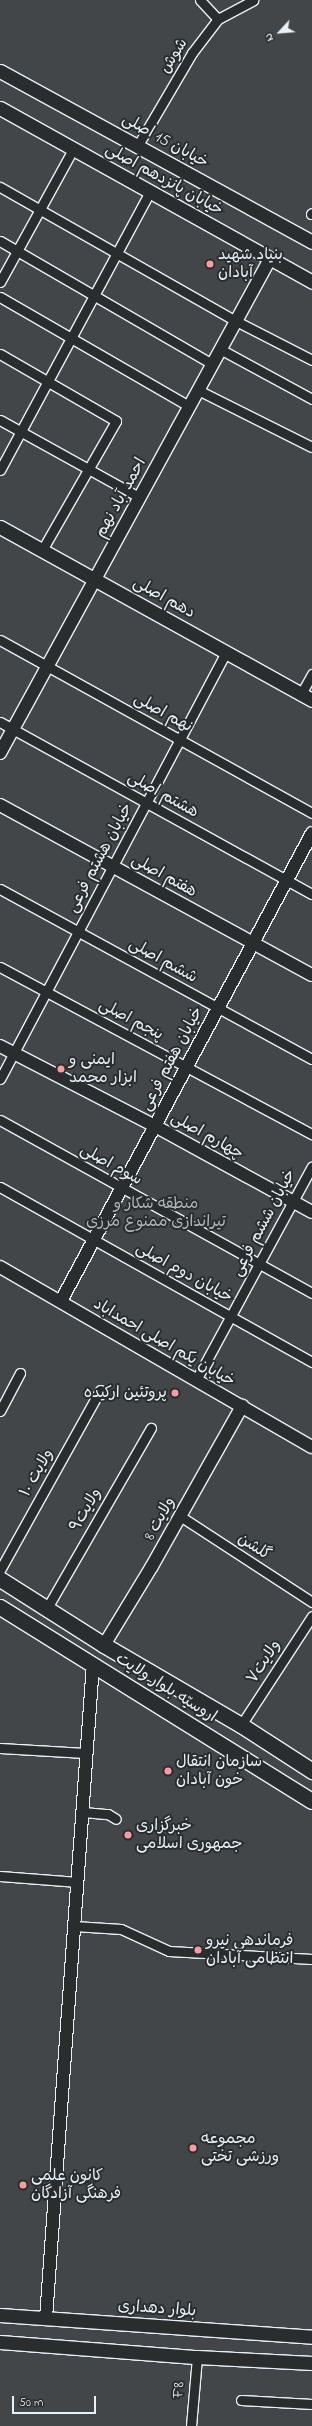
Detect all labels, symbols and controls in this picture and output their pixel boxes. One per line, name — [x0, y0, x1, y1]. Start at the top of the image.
north arrow — [260, 12, 300, 52]
text: N — [260, 30, 278, 44]
street label: شوش — [156, 35, 192, 77]
street label: خیابان 15 اصلی — [119, 109, 211, 173]
street label: خیابان پانزدهم اصلی — [102, 140, 226, 220]
place label: بنیاد شهید آبادان — [218, 245, 283, 283]
marker: بنیاد شهید آبادان — [205, 259, 215, 269]
street label: احمد آباد نهم — [91, 455, 151, 541]
street label: دهم اصلی — [130, 573, 198, 623]
street label: نهم اصلی — [130, 689, 196, 737]
street label: هشتم اصلی — [124, 768, 202, 822]
street label: خیابان هشتم فرعی — [63, 800, 137, 916]
street label: هفتم اصلی — [128, 850, 200, 902]
street label: ششم اصلی — [125, 934, 201, 988]
street label: پنجم اصلی — [96, 995, 166, 1045]
street label: خیابان هفتم فرعی — [137, 1004, 207, 1114]
place label: ایمنی و ابزار محمد — [69, 1050, 137, 1088]
marker: ایمنی و ابزار محمد — [56, 1064, 66, 1074]
street label: چهارم اصلی — [167, 1108, 247, 1164]
street label: سوم اصلی — [77, 1140, 145, 1190]
street label: خیابان ششم فرعی — [228, 1166, 300, 1280]
park label: منطقه شکار و تیراندازی ممنوع مرزی — [86, 1194, 226, 1232]
street label: خیابان دوم اصلی — [132, 1239, 236, 1307]
street label: خیابان یکم اصلی احمداباد — [90, 1295, 238, 1391]
place label: پروتئین ارکیده — [84, 1383, 167, 1403]
marker: پروتئین ارکیده — [170, 1388, 180, 1398]
street label: ولایت ۱۰ — [16, 1446, 58, 1500]
street label: ولایت۹ — [66, 1485, 106, 1535]
street label: ولایت 8 — [140, 1494, 180, 1544]
street label: گلشن — [234, 1529, 274, 1565]
street label: ولایت۷ — [243, 1637, 285, 1687]
street label: اروسیّه بلوار ولایت — [112, 1649, 220, 1727]
place label: سازمان انتقال خون آبادان — [176, 1752, 262, 1790]
marker: سازمان انتقال خون آبادان — [163, 1766, 173, 1776]
place label: خبرگزاری جمهوری اسلامی — [136, 1816, 242, 1854]
marker: خبرگزاری جمهوری اسلامی — [123, 1830, 133, 1840]
place label: فرماندهی نیرو انتظامی آبادان — [206, 1931, 293, 1969]
marker: فرماندهی نیرو انتظامی آبادان — [193, 1945, 203, 1955]
place label: مجموعه ورزشی تختی — [201, 2129, 279, 2167]
marker: مجموعه ورزشی تختی — [188, 2143, 198, 2153]
place label: کانون علمی فرهنگی آزادگان — [31, 2166, 121, 2204]
marker: کانون علمی فرهنگی آزادگان — [18, 2180, 28, 2190]
street label: بلوار دهداری — [117, 2297, 197, 2321]
street label: F8 — [169, 2381, 189, 2399]
scale bar — [14, 2388, 98, 2414]
text: 50 m — [19, 2394, 43, 2412]

